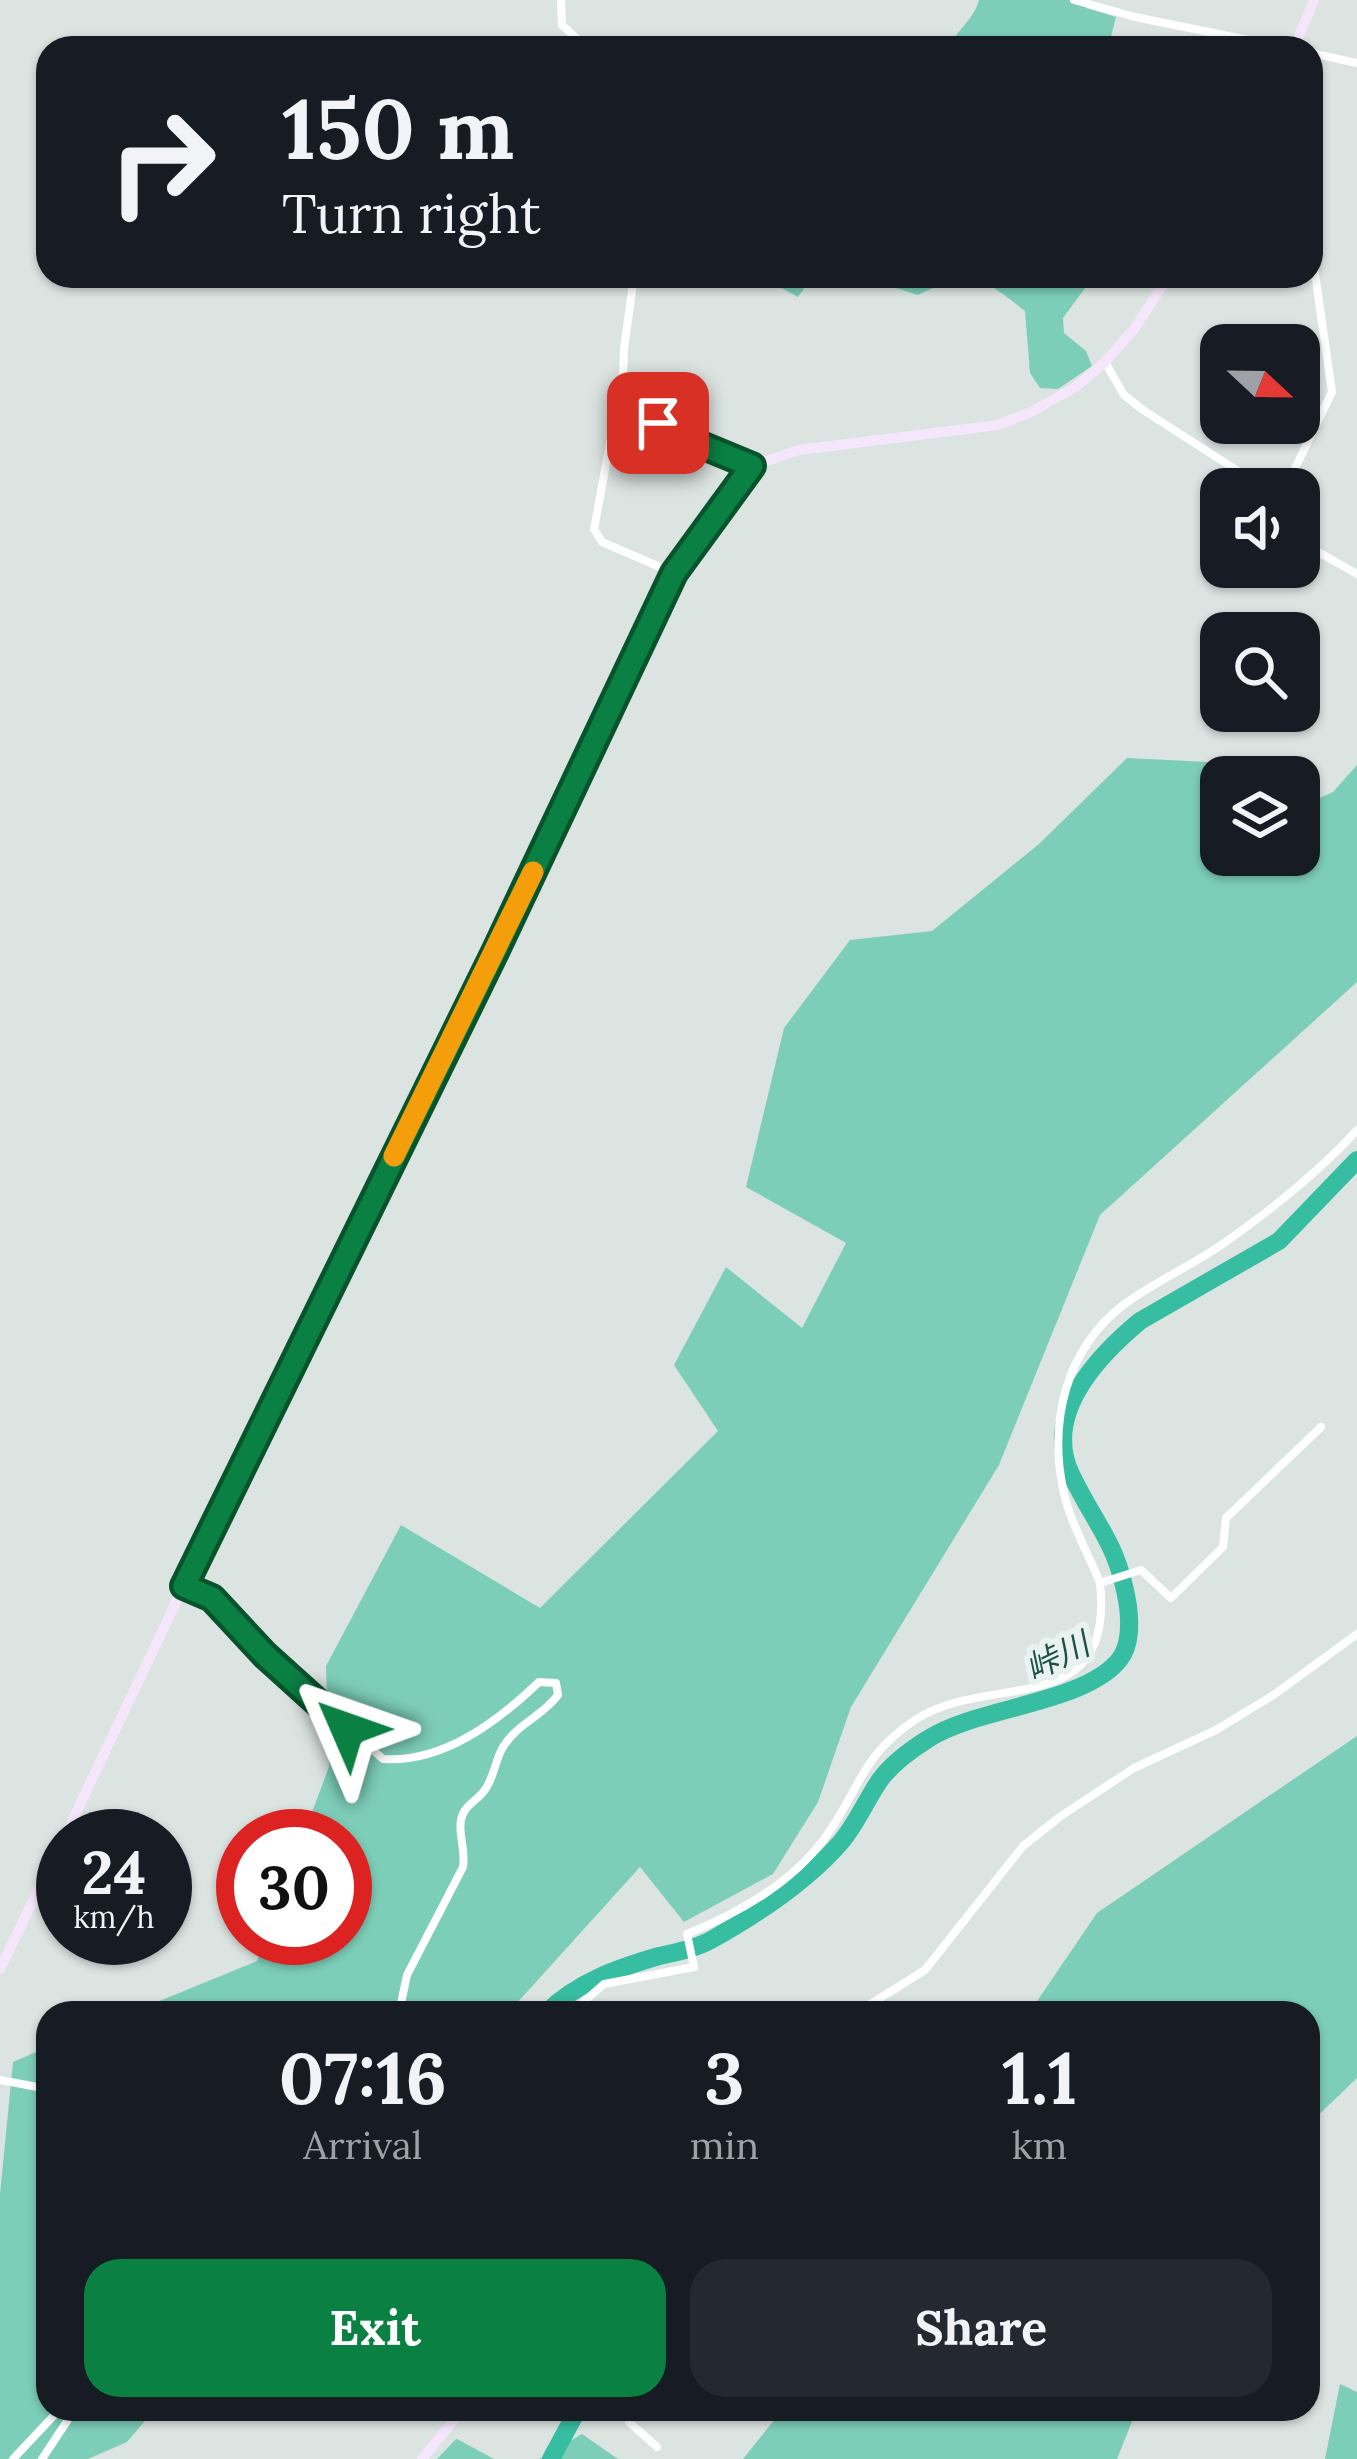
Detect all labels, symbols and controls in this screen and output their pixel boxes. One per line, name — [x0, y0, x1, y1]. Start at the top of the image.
text: 150 m — [282, 74, 514, 182]
icon: right — [84, 84, 240, 240]
text: Turn right — [282, 179, 541, 248]
north arrow — [1200, 324, 1320, 444]
map controls — [1200, 324, 1320, 876]
pin — [607, 372, 709, 474]
icon: arrive — [625, 390, 691, 456]
button: sound — [1200, 468, 1320, 588]
button: search — [1200, 612, 1320, 732]
button: layers — [1200, 756, 1320, 876]
water label: 峠川 — [1018, 1621, 1099, 1689]
position arrow — [284, 1666, 410, 1792]
speed limit sign: 30 — [216, 1809, 372, 1965]
text: 24 — [82, 1834, 146, 1910]
text: km/h — [73, 1898, 155, 1936]
text: 07:16 — [279, 2032, 447, 2124]
text: 3 — [704, 2032, 745, 2124]
text: 1.1 — [1002, 2032, 1077, 2124]
text: Arrival — [303, 2120, 422, 2170]
text: min — [690, 2120, 759, 2170]
text: km — [1012, 2120, 1067, 2170]
button: Exit — [84, 2259, 666, 2397]
button: Share — [690, 2259, 1272, 2397]

